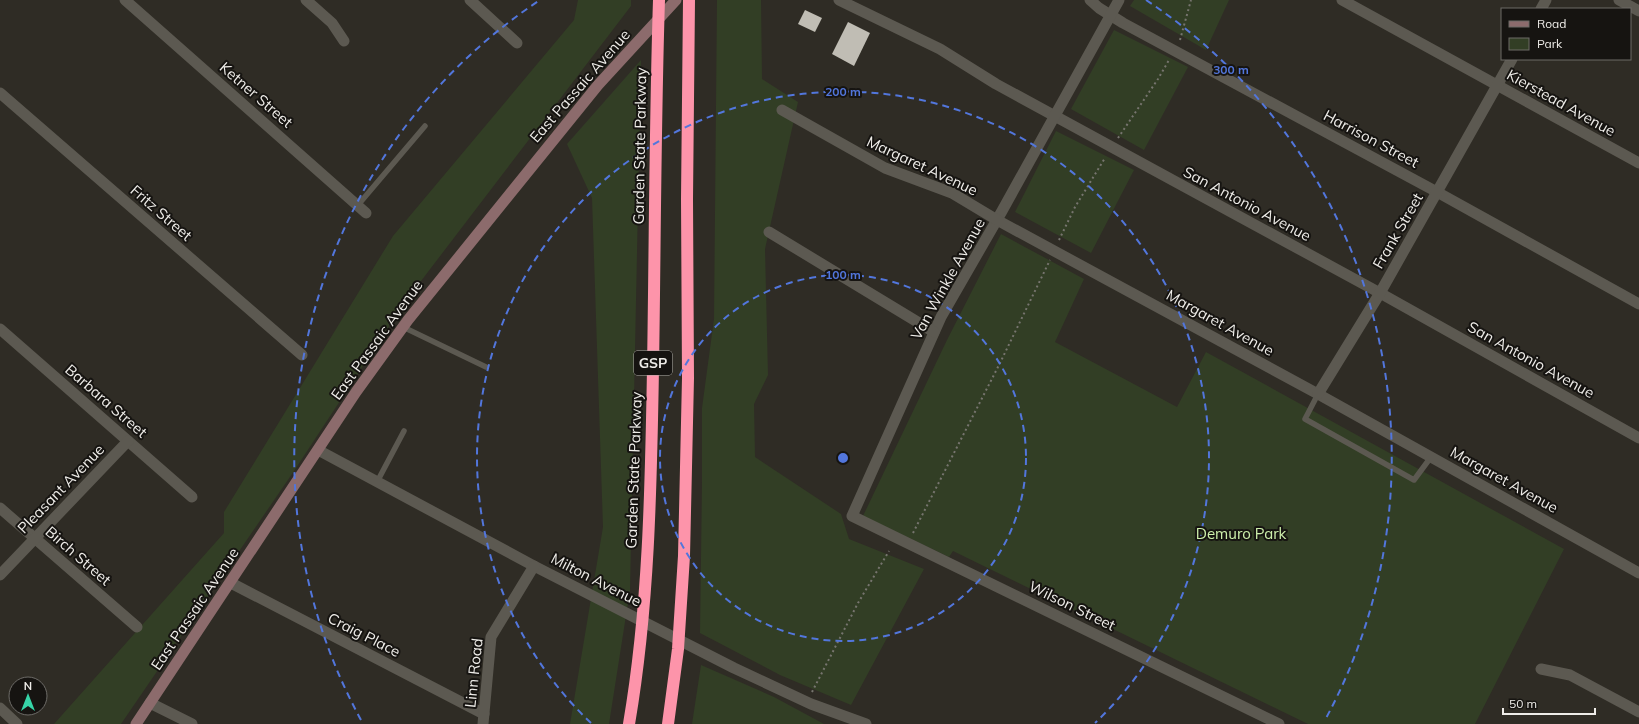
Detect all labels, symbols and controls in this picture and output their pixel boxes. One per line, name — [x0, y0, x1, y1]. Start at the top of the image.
legend — [1501, 8, 1631, 60]
text: Road — [1537, 16, 1566, 31]
street label: East Passaic Avenue — [525, 25, 634, 146]
text: Park — [1537, 36, 1563, 51]
street label: Ketner Street — [216, 58, 297, 131]
text: 300 m — [1213, 62, 1249, 77]
street label: Kierstead Avenue — [1504, 65, 1619, 140]
street label: Garden State Parkway — [629, 67, 650, 225]
text: 200 m — [825, 84, 861, 99]
street label: Harrison Street — [1320, 105, 1422, 172]
street label: Margaret Avenue — [864, 132, 981, 200]
street label: San Antonio Avenue — [1180, 162, 1314, 245]
street label: Fritz Street — [127, 181, 196, 245]
street label: Frank Street — [1368, 189, 1427, 272]
street label: Van Winkle Avenue — [906, 215, 989, 343]
text: 100 m — [825, 267, 861, 282]
street label: East Passaic Avenue — [327, 276, 427, 403]
street label: Margaret Avenue — [1163, 285, 1277, 360]
street label: San Antonio Avenue — [1465, 317, 1598, 402]
road number: GSP — [634, 351, 672, 375]
street label: Barbara Street — [61, 360, 151, 441]
street label: Garden State Parkway — [621, 391, 646, 549]
street label: Pleasant Avenue — [13, 440, 108, 537]
street label: Margaret Avenue — [1447, 442, 1561, 517]
centre of rings — [836, 451, 850, 465]
street label: Birch Street — [42, 522, 115, 589]
park label: Demuro Park — [1196, 524, 1287, 543]
street label: East Passaic Avenue — [147, 544, 243, 674]
street label: Milton Avenue — [548, 549, 645, 610]
street label: Wilson Street — [1026, 576, 1119, 635]
street label: Craig Place — [325, 608, 404, 661]
street label: Linn Road — [460, 637, 487, 709]
north arrow — [8, 676, 48, 716]
text: N — [24, 679, 32, 693]
scale bar — [1503, 690, 1595, 716]
text: 50 m — [1509, 696, 1537, 711]

